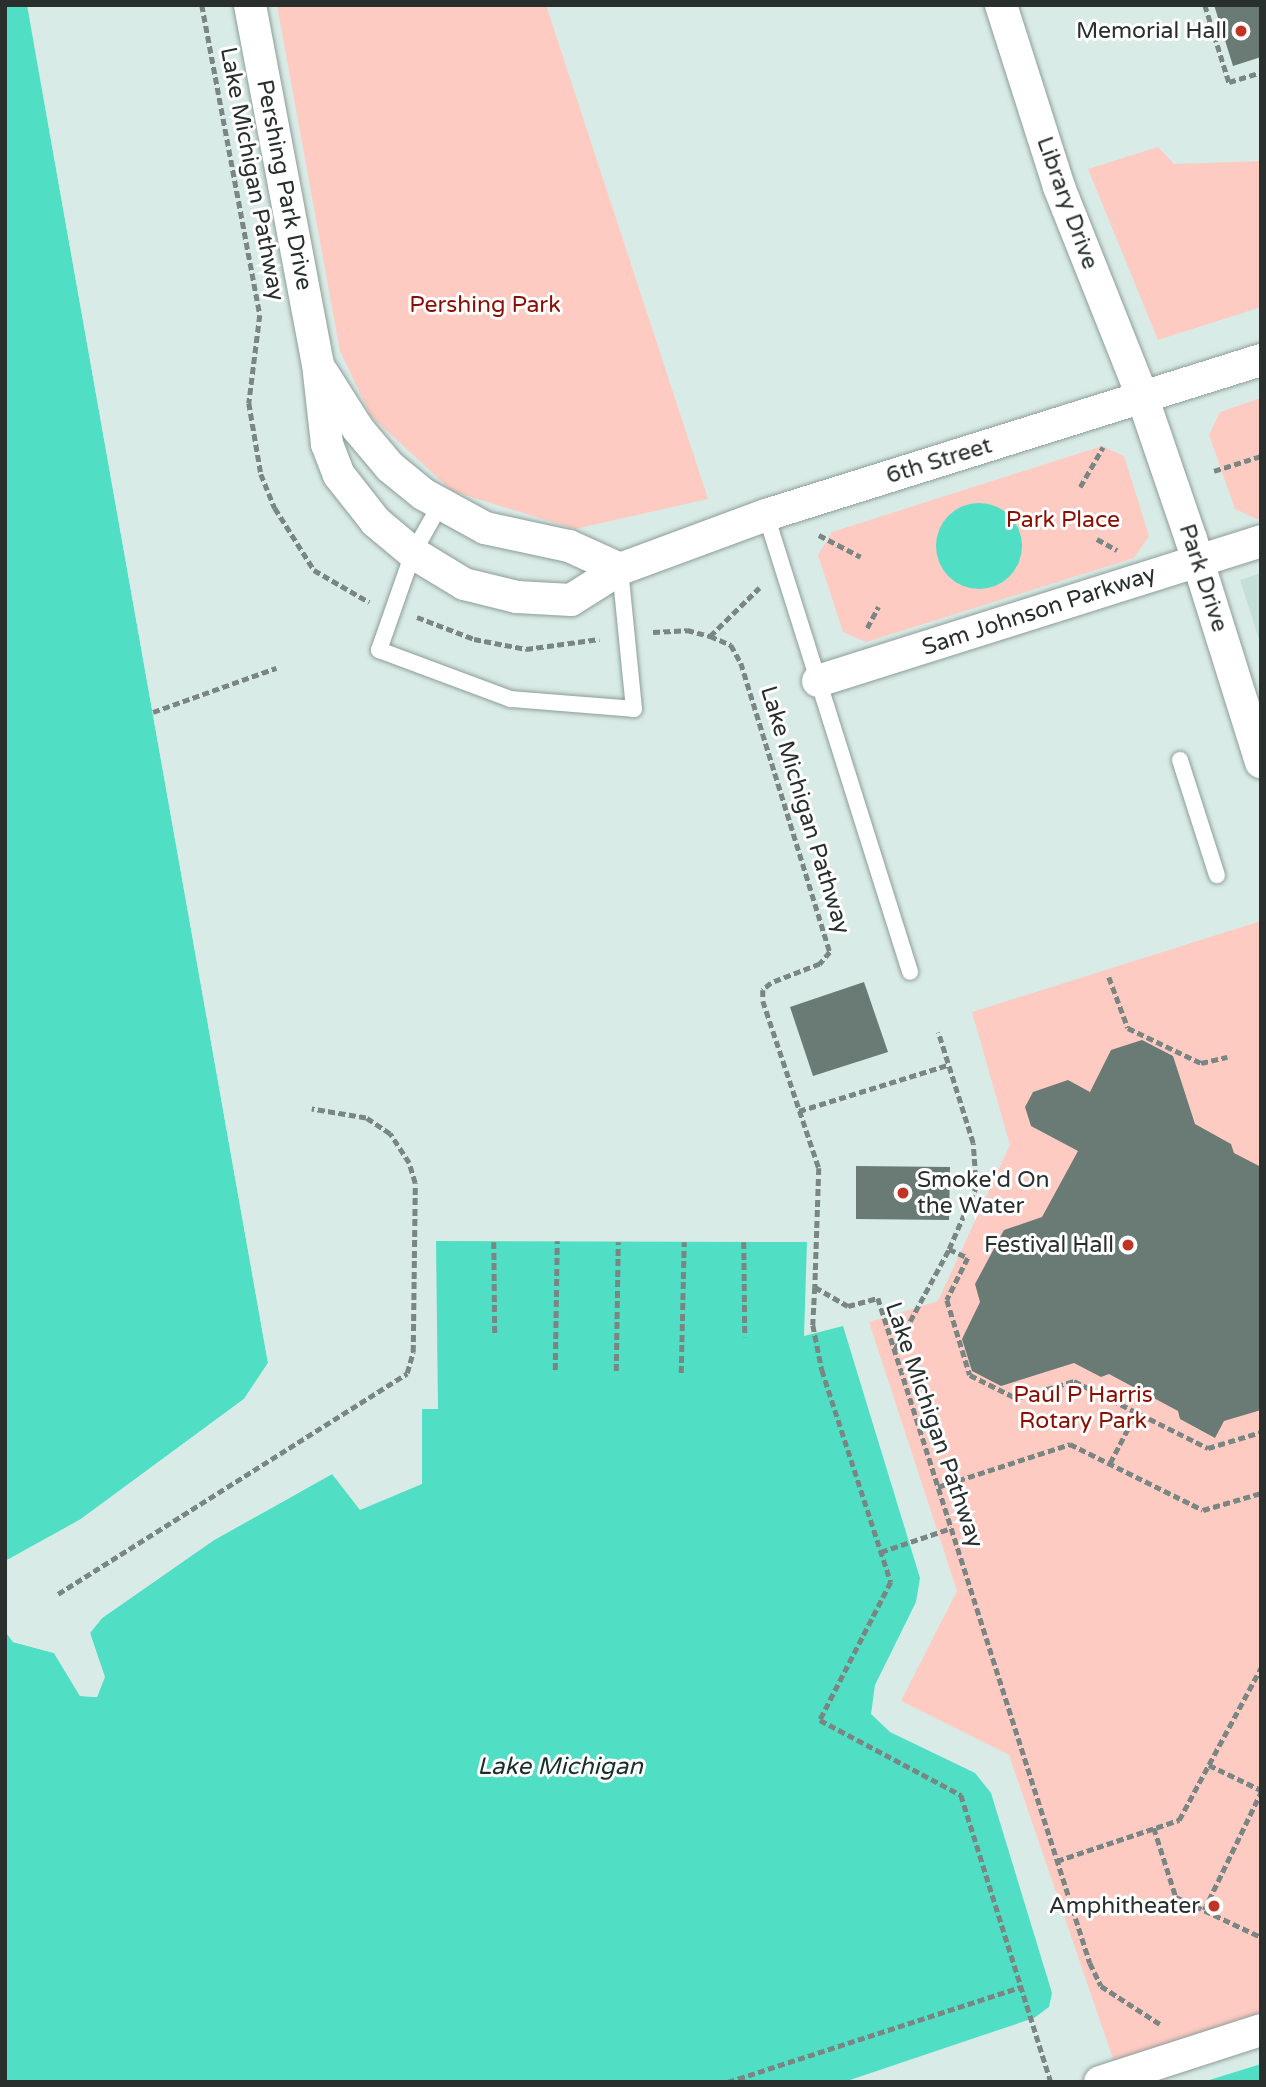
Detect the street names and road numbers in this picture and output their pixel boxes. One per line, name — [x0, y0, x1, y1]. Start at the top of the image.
street label: Lake Michigan Pathway — [214, 45, 290, 303]
street label: Pershing Park Drive — [250, 77, 318, 293]
street label: Library Drive — [1030, 133, 1104, 273]
street label: 6th Street — [883, 432, 995, 490]
street label: Park Drive — [1173, 521, 1233, 635]
street label: Sam Johnson Parkway — [919, 560, 1159, 662]
street label: Lake Michigan Pathway — [754, 683, 856, 937]
street label: Lake Michigan Pathway — [879, 1299, 989, 1551]

